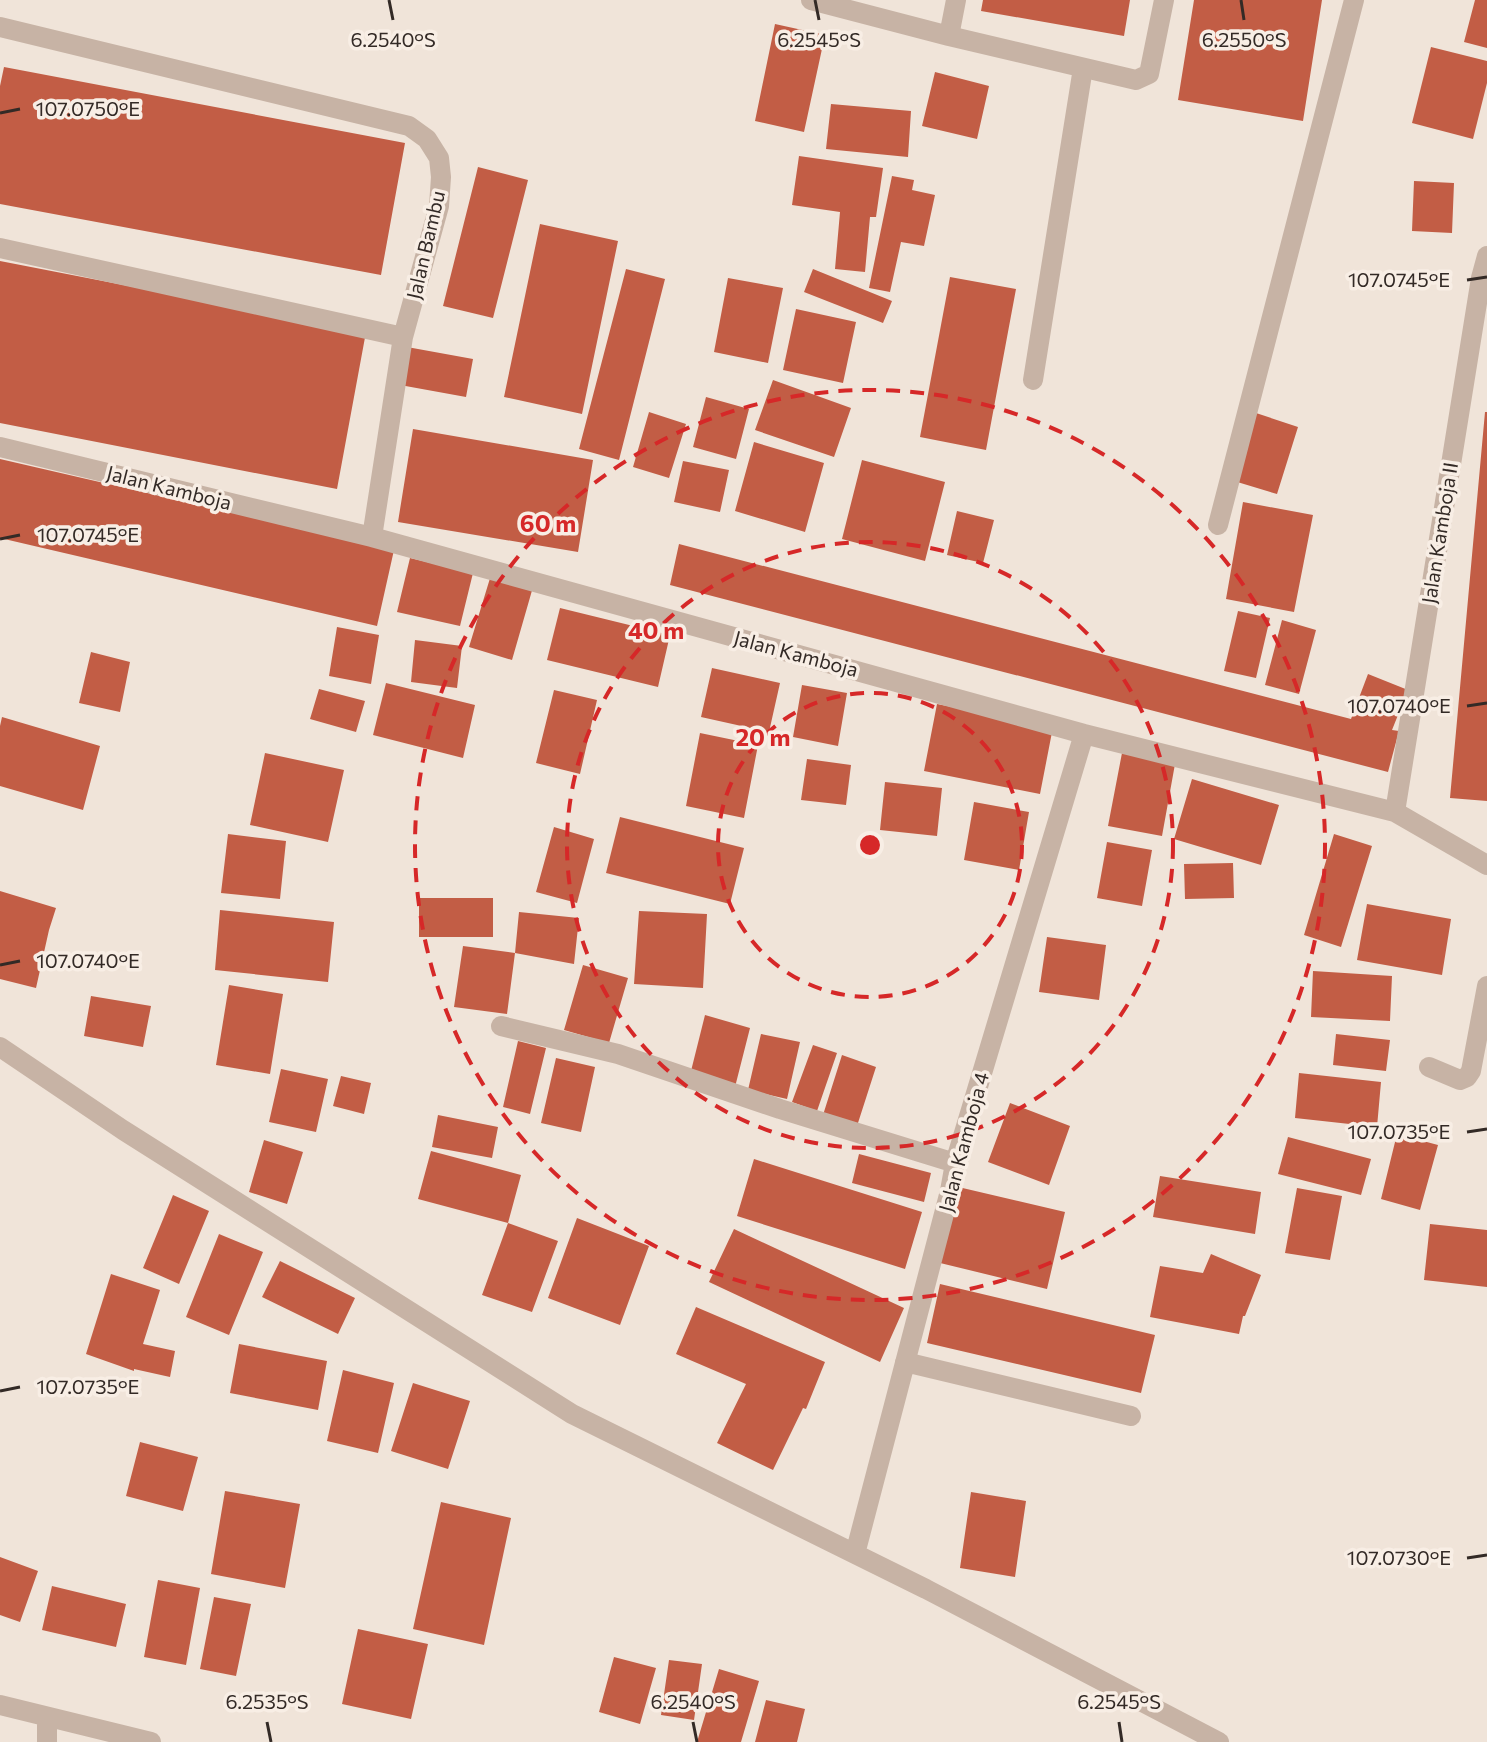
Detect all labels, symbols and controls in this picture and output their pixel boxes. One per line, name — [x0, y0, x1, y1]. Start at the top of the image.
text: 6.2540°S — [350, 27, 436, 51]
text: 6.2545°S — [777, 27, 861, 51]
text: 6.2550°S — [1202, 27, 1286, 51]
text: 107.0750°E — [36, 96, 140, 120]
street label: Jalan Bambu — [401, 188, 449, 302]
text: 107.0745°E — [1348, 267, 1450, 291]
street label: Jalan Kamboja — [104, 460, 234, 514]
street label: Jalan Kamboja II — [1416, 460, 1462, 605]
text: 60 m — [520, 508, 576, 537]
text: 107.0745°E — [37, 522, 139, 546]
text: 40 m — [628, 615, 684, 644]
street label: Jalan Kamboja — [731, 625, 861, 681]
text: 107.0740°E — [1347, 693, 1451, 717]
text: 20 m — [736, 722, 790, 751]
centre of rings — [856, 831, 884, 859]
text: 107.0740°E — [36, 948, 140, 972]
street label: Jalan Kamboja 4 — [933, 1069, 993, 1214]
text: 107.0735°E — [1348, 1119, 1450, 1143]
text: 107.0735°E — [37, 1374, 139, 1398]
text: 107.0730°E — [1347, 1545, 1451, 1569]
text: 6.2535°S — [225, 1689, 309, 1713]
text: 6.2540°S — [650, 1689, 736, 1713]
text: 6.2545°S — [1077, 1689, 1161, 1713]

